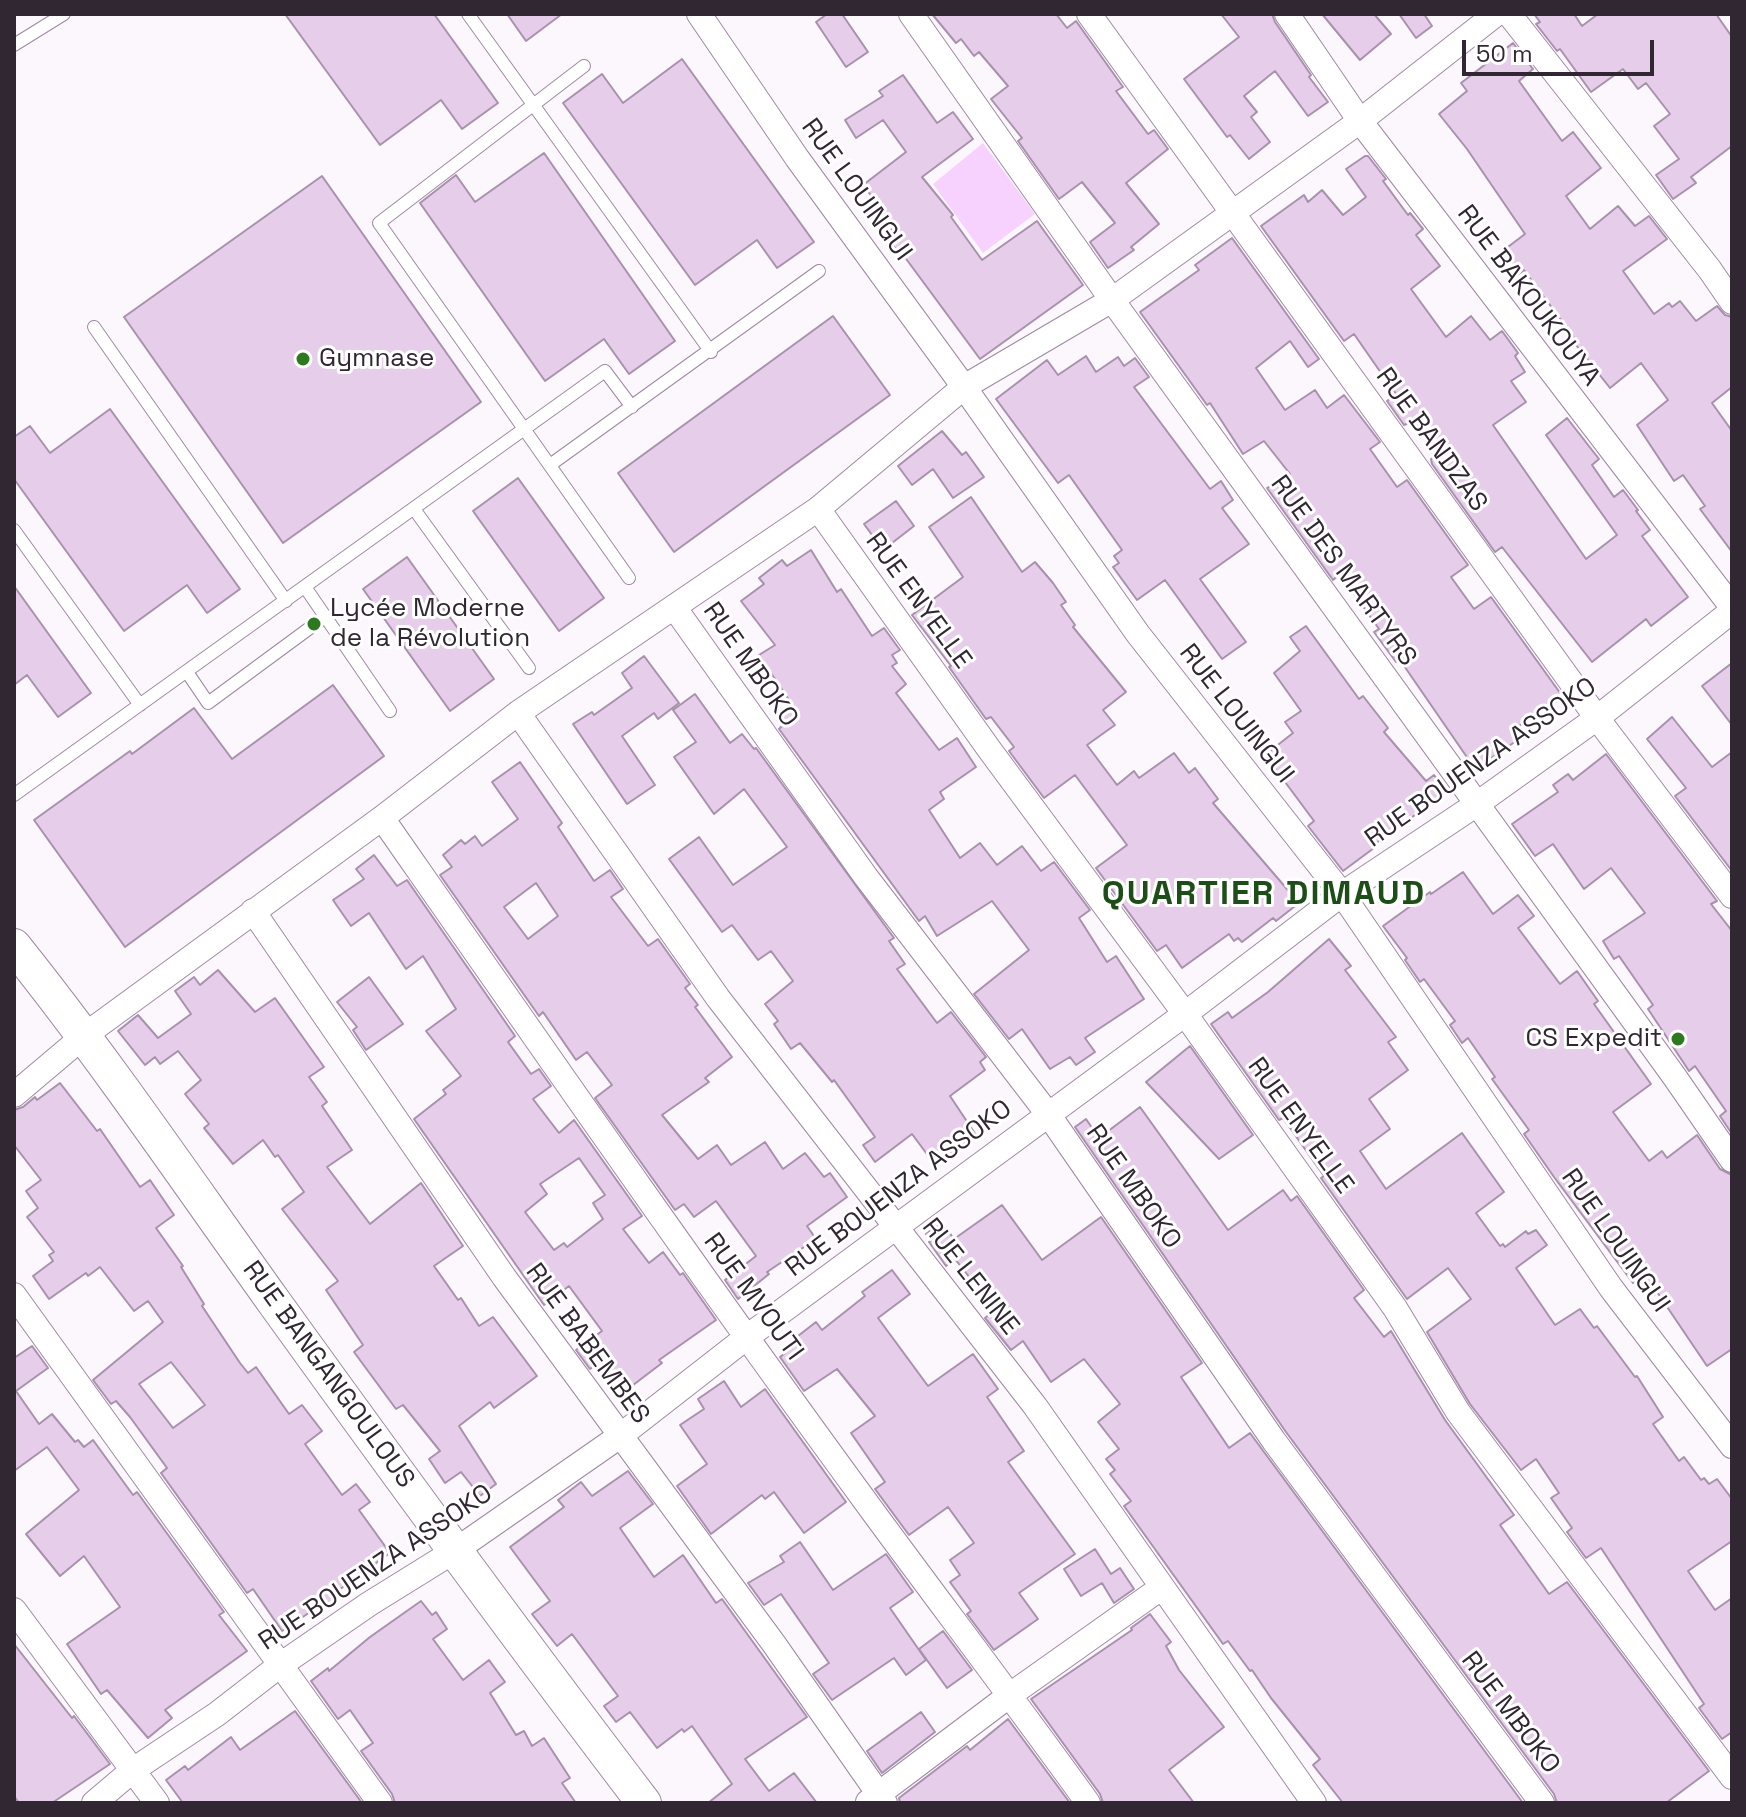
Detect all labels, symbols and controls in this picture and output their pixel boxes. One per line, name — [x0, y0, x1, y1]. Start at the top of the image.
scale bar — [1466, 24, 1658, 74]
text: 50 m — [1476, 38, 1533, 69]
street label: RUE LOUINGUI — [794, 113, 918, 267]
street label: RUE BAKOUKOUYA — [1450, 199, 1606, 393]
place label: Gymnase — [319, 343, 434, 375]
marker: Gymnase — [294, 350, 312, 368]
street label: RUE BANDZAS — [1368, 362, 1494, 518]
street label: RUE DES MARTYRS — [1263, 470, 1423, 672]
street label: RUE ENYELLE — [858, 527, 978, 675]
place label: Lycée Moderne de la Révolution — [330, 593, 530, 654]
street label: RUE MBOKO — [696, 597, 804, 733]
marker: Lycée Moderne de la Révolution — [305, 615, 323, 633]
street label: RUE LOUINGUI — [1172, 638, 1300, 790]
street label: RUE BOUENZA ASSOKO — [1359, 671, 1603, 855]
district label: QUARTIER DIMAUD — [1102, 875, 1426, 915]
place label: CS Expedit — [1525, 1023, 1662, 1055]
marker: CS Expedit — [1669, 1030, 1687, 1048]
street label: RUE ENYELLE — [1240, 1052, 1360, 1200]
street label: RUE BOUENZA ASSOKO — [780, 1094, 1018, 1284]
street label: RUE MBOKO — [1079, 1119, 1187, 1255]
street label: RUE LOUINGUI — [1554, 1163, 1676, 1319]
street label: RUE LENINE — [915, 1212, 1025, 1342]
street label: RUE MVOUTI — [696, 1227, 810, 1367]
street label: RUE BANGANGOULOUS — [235, 1255, 421, 1495]
street label: RUE BABEMBES — [518, 1258, 656, 1430]
street label: RUE BOUENZA ASSOKO — [253, 1478, 499, 1658]
street label: RUE MBOKO — [1454, 1646, 1566, 1780]

